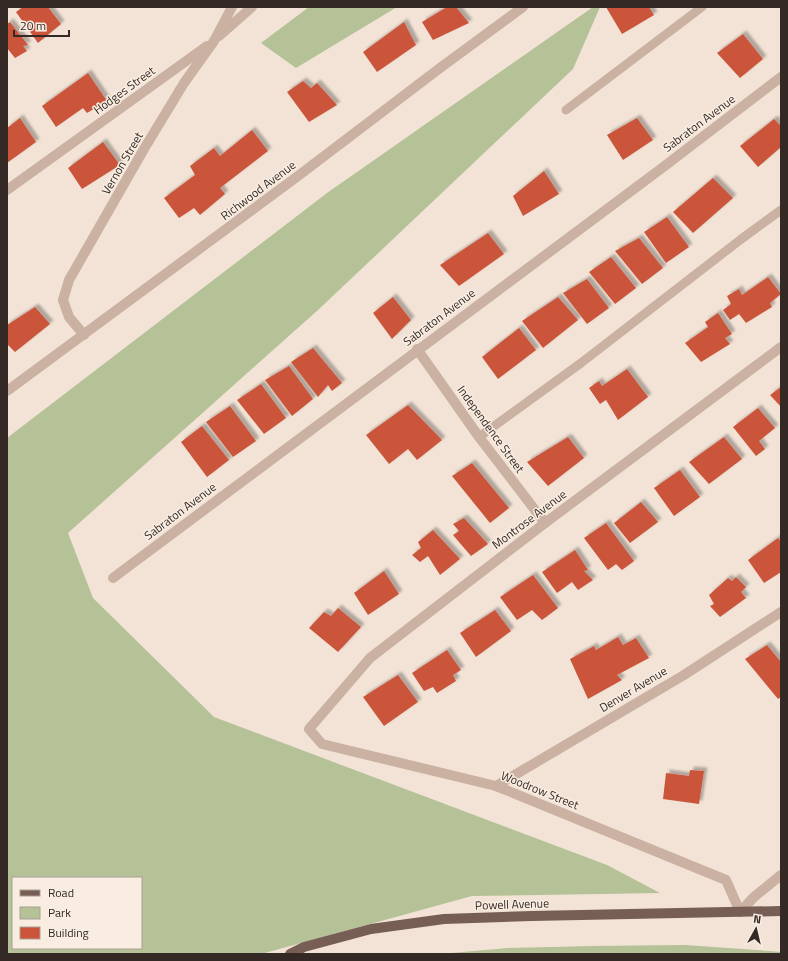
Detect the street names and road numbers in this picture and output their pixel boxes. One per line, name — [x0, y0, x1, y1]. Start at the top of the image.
street label: Hodges Street — [89, 61, 159, 119]
street label: Sabraton Avenue — [659, 89, 739, 157]
street label: Vernon Street — [96, 127, 148, 198]
street label: Richwood Avenue — [216, 155, 300, 225]
street label: Sabraton Avenue — [399, 283, 479, 351]
street label: Independence Street — [453, 381, 530, 477]
street label: Sabraton Avenue — [140, 477, 220, 545]
street label: Montrose Avenue — [488, 485, 570, 553]
street label: Denver Avenue — [595, 661, 671, 717]
street label: Woodrow Street — [498, 766, 583, 815]
street label: Powell Avenue — [475, 893, 549, 915]

